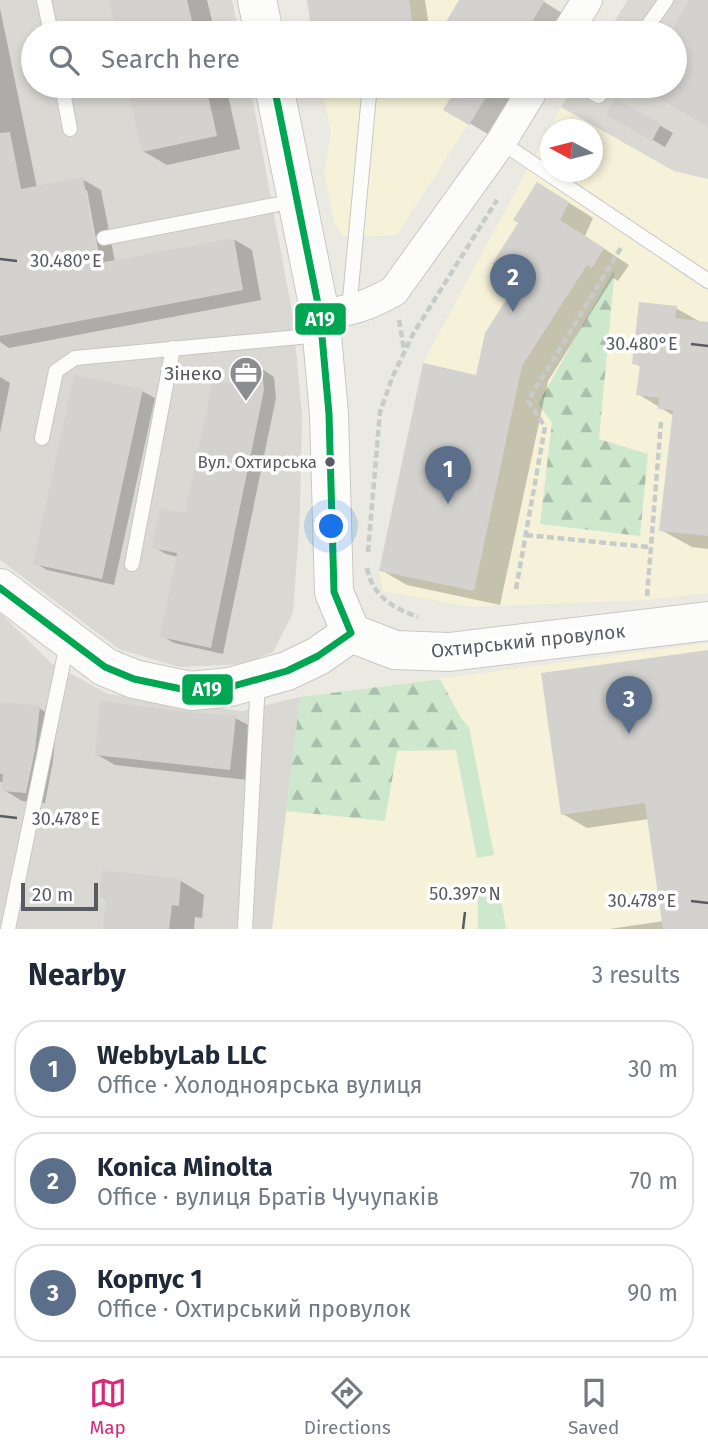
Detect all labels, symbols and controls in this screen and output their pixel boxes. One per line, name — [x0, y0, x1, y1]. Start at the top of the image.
search box — [21, 21, 687, 98]
icon: search — [45, 41, 83, 79]
text: Search here — [101, 44, 240, 75]
north arrow — [540, 119, 603, 182]
text: 30.480°E — [30, 250, 102, 272]
pin: 2 — [490, 254, 536, 312]
line badge: А19 — [294, 302, 347, 336]
text: А19 — [304, 308, 335, 331]
text: 30.480°E — [606, 333, 678, 355]
office icon: Зінеко — [227, 354, 265, 403]
place label: Зінеко — [164, 362, 222, 385]
pin: 1 — [425, 446, 471, 504]
place label: Вул. Охтирська — [198, 452, 317, 473]
marker: Вул. Охтирська — [323, 455, 337, 469]
your location — [314, 509, 348, 543]
street label: Охтирський провулок — [430, 619, 626, 663]
line badge: А19 — [181, 673, 234, 706]
pin: 3 — [606, 676, 652, 734]
text: А19 — [191, 678, 222, 701]
text: 30.478°E — [32, 808, 100, 830]
scale bar — [21, 880, 98, 912]
text: 20 m — [32, 883, 73, 906]
text: 50.397°N — [429, 883, 501, 905]
text: 30.478°E — [608, 890, 676, 912]
text: Nearby — [28, 957, 126, 993]
text: 3 results — [592, 961, 680, 989]
text: WebbyLab LLC — [97, 1040, 267, 1071]
text: 1 — [48, 1055, 58, 1083]
text: 30 m — [628, 1055, 678, 1083]
text: Office · Холодноярська вулиця — [97, 1071, 422, 1099]
text: Konica Minolta — [97, 1152, 273, 1183]
text: 2 — [47, 1167, 59, 1195]
text: 70 m — [629, 1167, 678, 1195]
text: Office · вулиця Братів Чучупаків — [97, 1183, 439, 1211]
text: Корпус 1 — [97, 1264, 203, 1295]
text: 3 — [47, 1279, 59, 1307]
text: 90 m — [627, 1279, 678, 1307]
text: Office · Охтирський провулок — [97, 1295, 411, 1323]
tab: Map — [89, 1374, 127, 1439]
tab: Directions — [304, 1374, 391, 1439]
tab: Saved — [568, 1374, 619, 1439]

